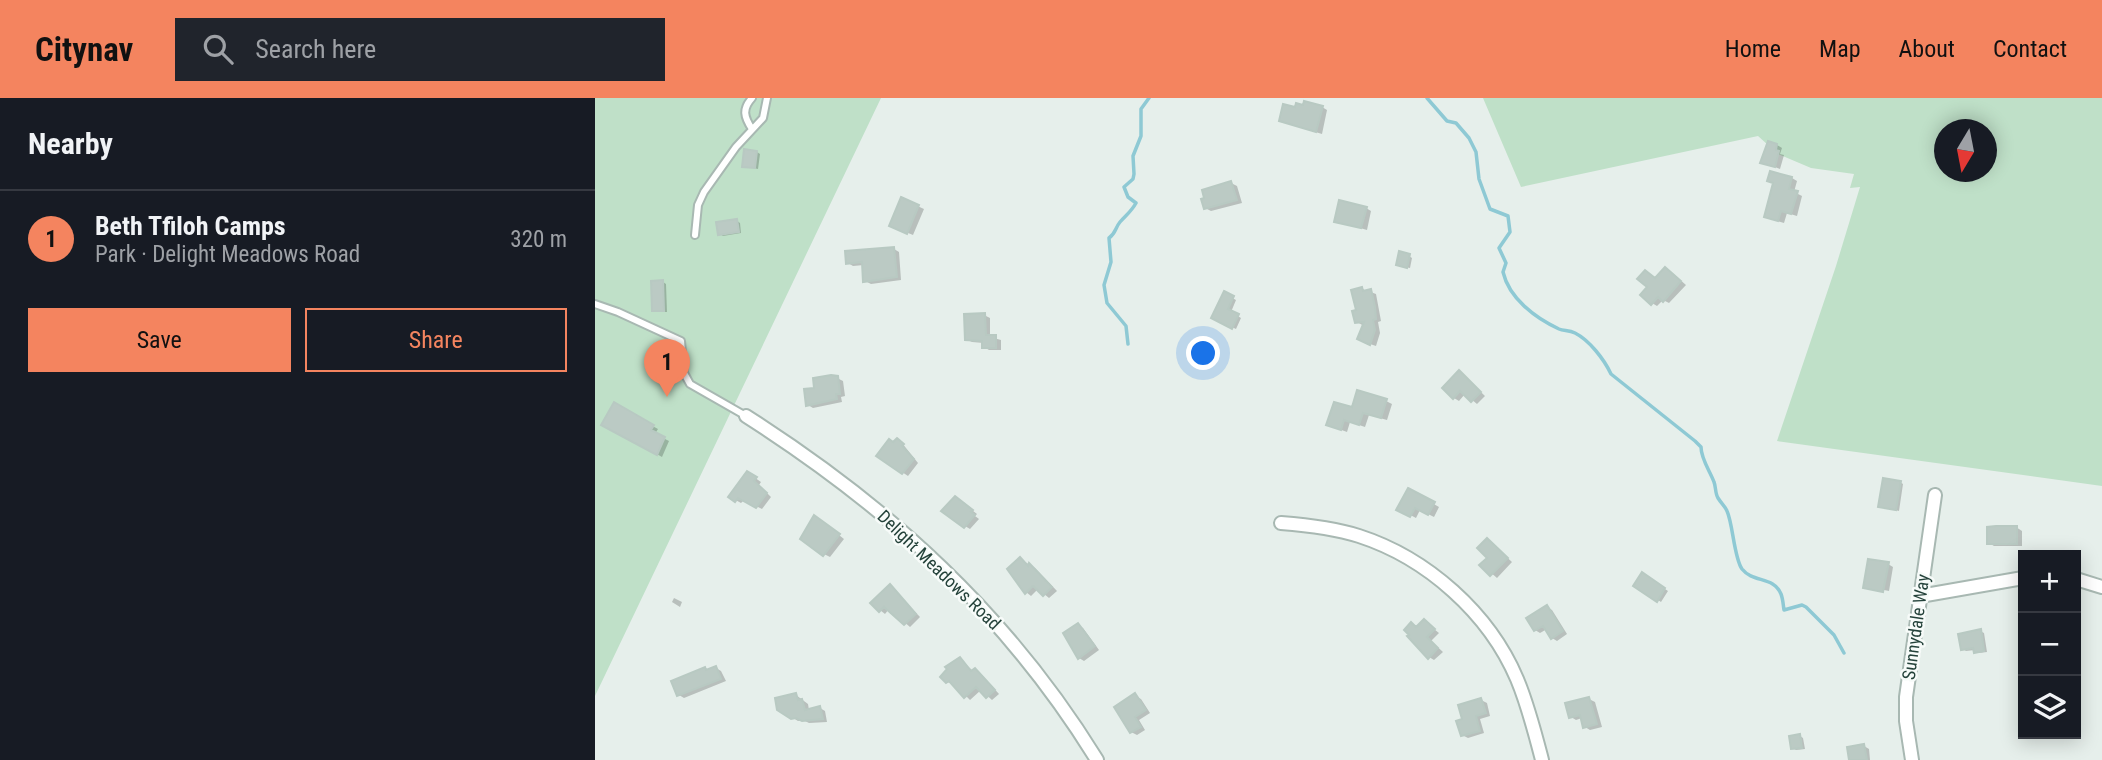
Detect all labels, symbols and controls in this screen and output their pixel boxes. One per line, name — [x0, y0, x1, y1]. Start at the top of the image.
search box — [175, 18, 665, 81]
text: Citynav — [35, 30, 133, 69]
icon: search — [199, 30, 237, 68]
text: Search here — [255, 34, 376, 64]
text: Home — [1725, 35, 1781, 63]
text: Map — [1819, 35, 1861, 63]
text: About — [1899, 35, 1955, 63]
text: Contact — [1993, 35, 2067, 63]
north arrow — [1934, 119, 1997, 182]
text: Nearby — [28, 126, 113, 161]
text: Beth Tfiloh Camps — [95, 211, 286, 241]
text: 1 — [45, 226, 57, 253]
text: 320 m — [510, 226, 567, 253]
text: Park · Delight Meadows Road — [95, 241, 360, 268]
button: Save — [28, 308, 291, 372]
button: Share — [305, 308, 567, 372]
your location — [1186, 336, 1220, 370]
pin: 1 — [644, 339, 690, 397]
street label: Delight Meadows Road — [873, 506, 1005, 634]
map controls — [2018, 550, 2081, 739]
button: + — [2018, 550, 2081, 613]
street label: Sunnydale Way — [1898, 572, 1933, 681]
button: − — [2018, 613, 2081, 676]
button: layers — [2018, 676, 2081, 739]

